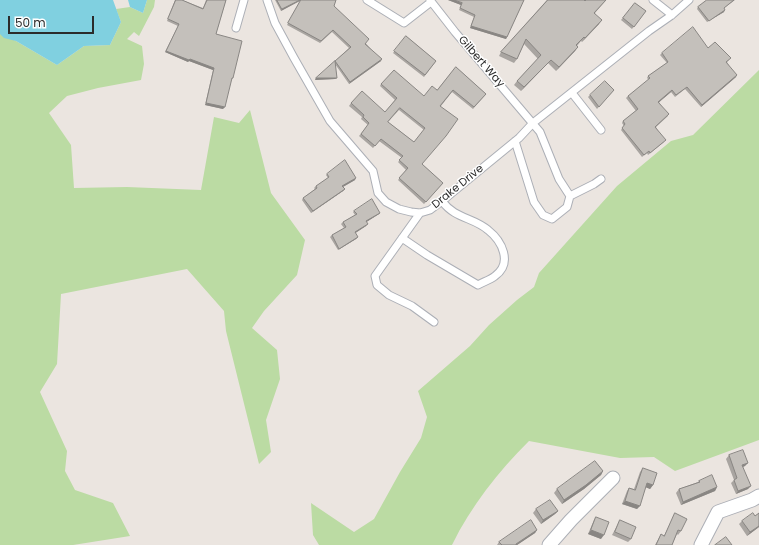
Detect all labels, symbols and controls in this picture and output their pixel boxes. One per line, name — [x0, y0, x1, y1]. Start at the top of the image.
scale bar — [10, 8, 96, 34]
text: 50 m — [15, 14, 46, 31]
street label: Gilbert Way — [455, 34, 507, 90]
street label: Drake Drive — [430, 162, 486, 212]

